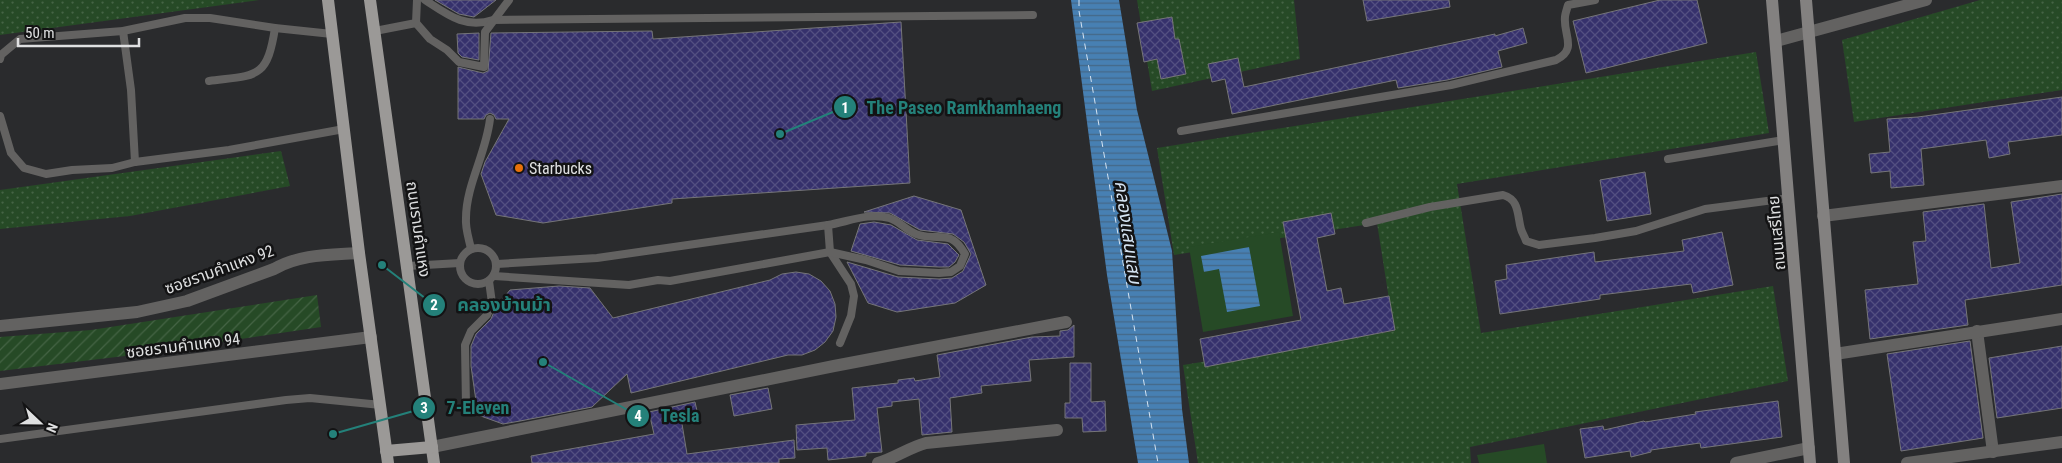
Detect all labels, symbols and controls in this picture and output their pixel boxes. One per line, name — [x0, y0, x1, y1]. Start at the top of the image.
scale bar — [18, 15, 139, 47]
text: 50 m — [25, 24, 55, 42]
callout: The Paseo Ramkhamhaeng — [832, 91, 1072, 124]
text: The Paseo Ramkhamhaeng — [867, 97, 1061, 118]
text: 1 — [841, 99, 849, 117]
place label: Starbucks — [529, 159, 592, 178]
marker: Starbucks — [513, 162, 525, 174]
water label: คลองแสนแสบ — [1111, 179, 1146, 286]
street label: ถนนรามคำแหง — [402, 180, 435, 278]
street label: ถนนเสรีไทย — [1764, 195, 1789, 271]
street label: ซอยรามคําแหง 92 — [162, 241, 276, 298]
callout: คลองบ้านม้า — [422, 289, 560, 322]
text: คลองบ้านม้า — [457, 294, 551, 315]
text: 2 — [430, 296, 438, 314]
street label: ซอยรามคําแหง 94 — [125, 329, 241, 362]
callout: 7-Eleven — [412, 391, 520, 424]
text: 7-Eleven — [447, 397, 509, 418]
north arrow — [15, 398, 65, 448]
text: 3 — [420, 399, 428, 417]
callout: Tesla — [625, 400, 709, 433]
text: Tesla — [661, 405, 699, 426]
text: 4 — [634, 407, 642, 425]
text: N — [43, 421, 61, 435]

